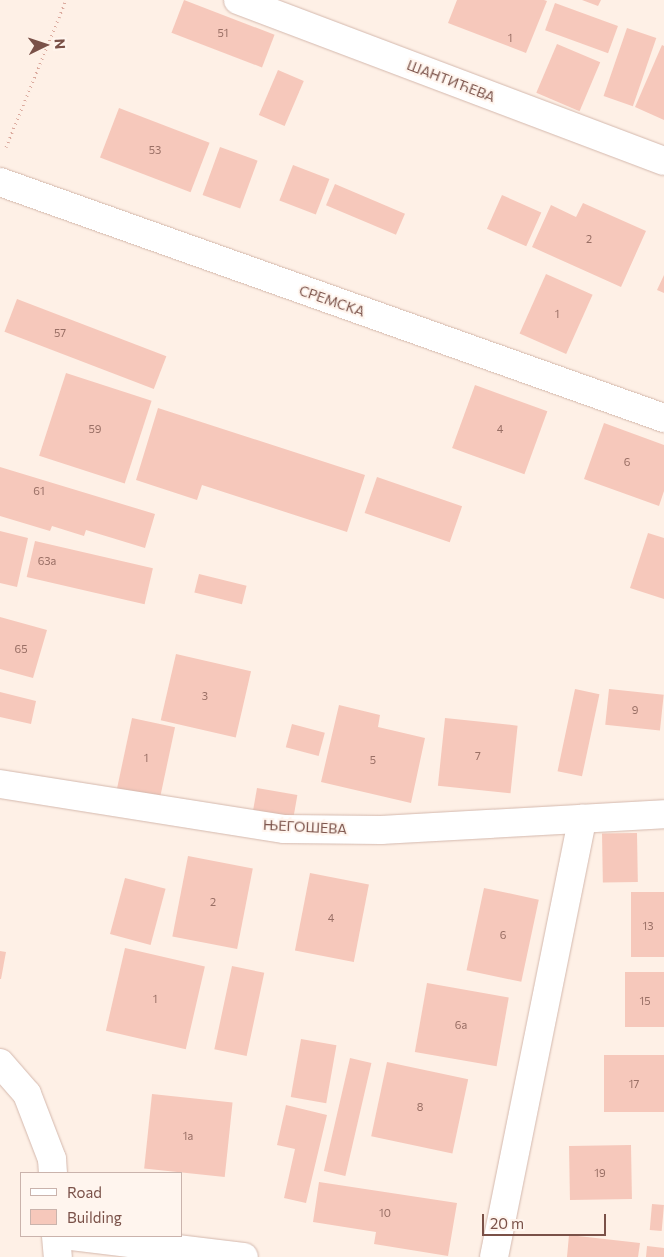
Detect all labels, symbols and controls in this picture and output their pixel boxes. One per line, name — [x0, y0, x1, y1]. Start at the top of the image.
north arrow — [20, 20, 70, 70]
house number: 51 — [217, 26, 229, 40]
house number: 1 — [508, 31, 512, 45]
text: N — [52, 38, 69, 50]
street label: ШАНТИЋЕВА — [405, 56, 497, 106]
house number: 53 — [149, 143, 161, 157]
house number: 2 — [586, 232, 592, 246]
street label: СРЕМСКА — [297, 282, 367, 320]
house number: 1 — [555, 307, 559, 321]
house number: 57 — [54, 326, 66, 340]
house number: 59 — [89, 422, 101, 436]
house number: 4 — [497, 422, 503, 436]
house number: 6 — [624, 455, 630, 469]
house number: 61 — [33, 484, 45, 498]
house number: 63a — [38, 554, 56, 568]
house number: 65 — [15, 642, 27, 656]
house number: 3 — [202, 689, 208, 703]
house number: 9 — [632, 703, 638, 717]
house number: 7 — [475, 749, 481, 763]
house number: 1 — [144, 751, 148, 765]
house number: 5 — [370, 753, 376, 767]
street label: ЊЕГОШЕВА — [263, 816, 347, 838]
house number: 2 — [210, 895, 216, 909]
house number: 4 — [328, 911, 334, 925]
house number: 13 — [643, 919, 653, 933]
house number: 6 — [500, 928, 506, 942]
house number: 1 — [153, 992, 157, 1006]
house number: 15 — [639, 994, 651, 1008]
house number: 6a — [455, 1018, 467, 1032]
house number: 17 — [629, 1077, 639, 1091]
house number: 8 — [417, 1100, 423, 1114]
house number: 1a — [183, 1129, 193, 1143]
house number: 19 — [594, 1166, 606, 1180]
legend — [20, 1172, 182, 1237]
text: Road — [67, 1183, 102, 1201]
scale bar — [484, 1204, 608, 1236]
house number: 10 — [379, 1206, 391, 1220]
text: Building — [67, 1208, 122, 1226]
text: 20 m — [490, 1214, 524, 1232]

